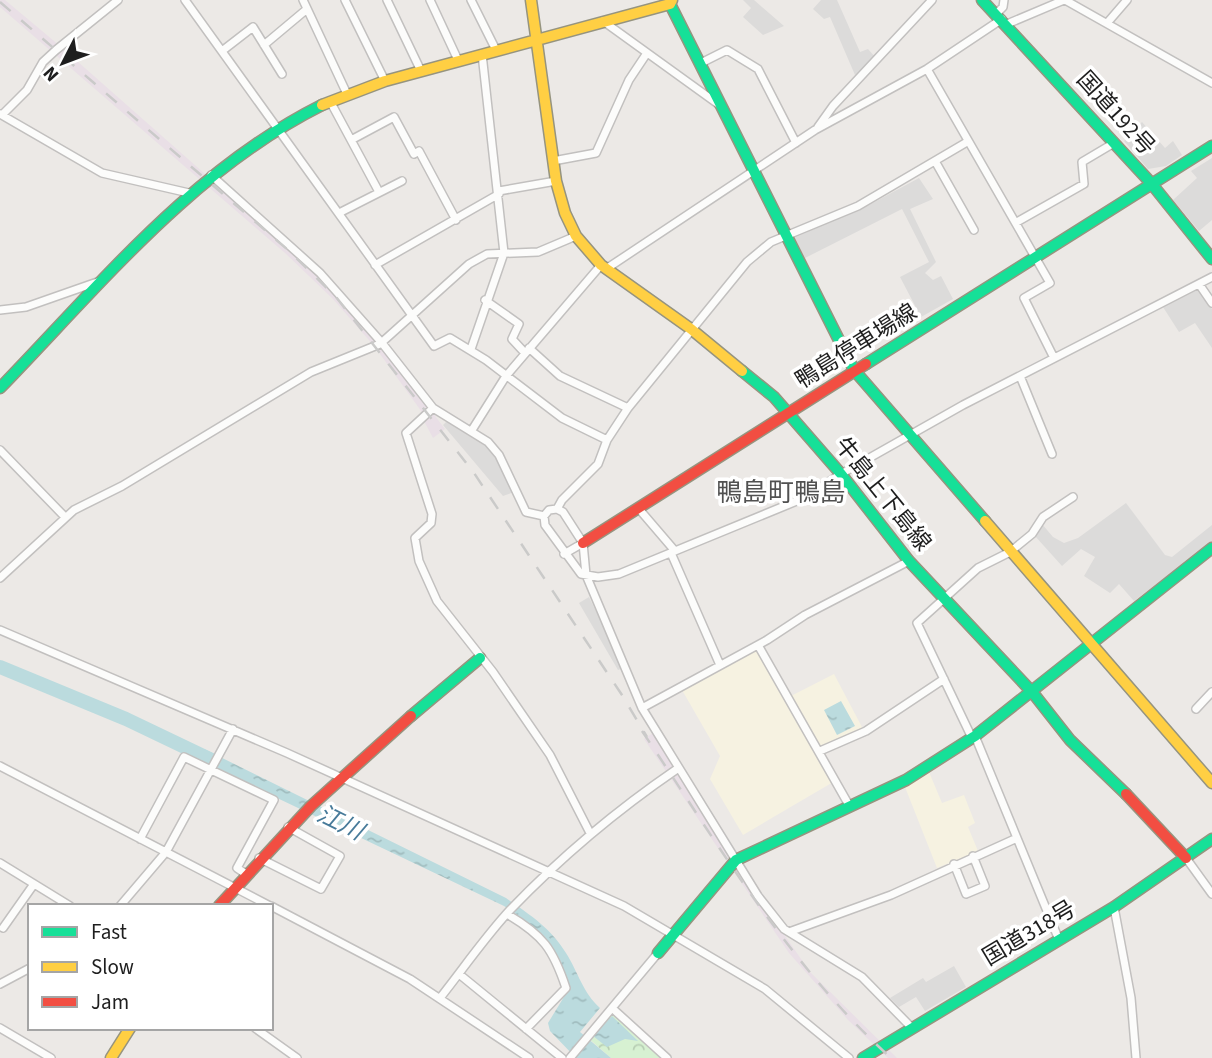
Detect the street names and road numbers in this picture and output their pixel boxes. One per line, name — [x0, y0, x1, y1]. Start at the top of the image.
street label: 国道192号 — [1069, 64, 1163, 162]
street label: 鴨島停車場線 — [789, 295, 923, 397]
street label: 牛島上下島線 — [827, 430, 939, 558]
street label: 国道318号 — [976, 892, 1082, 974]

